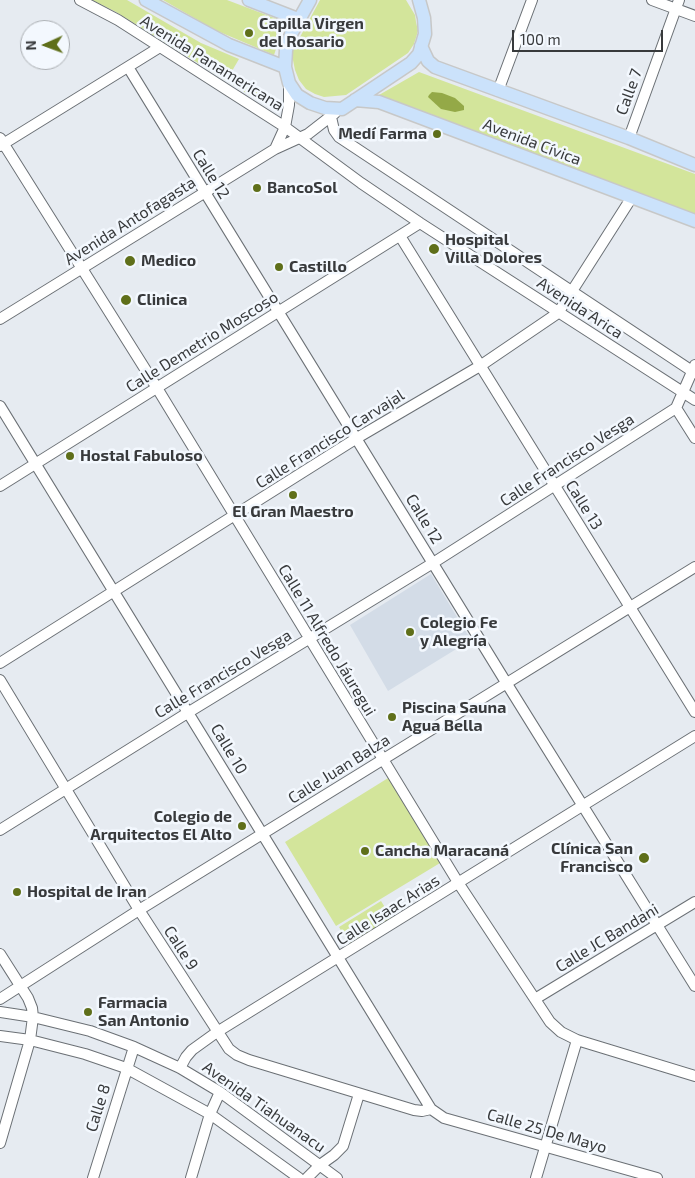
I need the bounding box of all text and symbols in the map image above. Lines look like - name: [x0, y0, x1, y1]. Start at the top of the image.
- street label: Avenida Panamericana: [137, 11, 287, 115]
- place label: Capilla Virgen del Rosario: [259, 14, 364, 52]
- north arrow: [20, 20, 70, 70]
- scale bar: [515, 20, 666, 52]
- marker: Capilla Virgen del Rosario: [243, 27, 255, 39]
- text: 100 m: [520, 30, 561, 48]
- text: N: [22, 40, 39, 51]
- street label: Calle 7: [612, 66, 646, 118]
- street label: Avenida Cívica: [480, 114, 584, 170]
- place label: Medí Farma: [338, 124, 427, 144]
- marker: Medí Farma: [431, 128, 443, 140]
- street label: Calle 12: [188, 146, 234, 202]
- street label: Avenida Antofagasta: [61, 173, 199, 269]
- place label: BancoSol: [267, 178, 337, 198]
- marker: BancoSol: [251, 182, 263, 194]
- place label: Hospital Villa Dolores: [445, 230, 542, 268]
- marker: Hospital Villa Dolores: [427, 242, 441, 256]
- place label: Medico: [141, 251, 196, 271]
- marker: Medico: [123, 254, 137, 268]
- place label: Castillo: [289, 257, 347, 277]
- marker: Castillo: [273, 261, 285, 273]
- street label: Avenida Arica: [534, 273, 626, 343]
- street label: Calle Demetrio Moscoso: [122, 287, 282, 397]
- place label: Clinica: [137, 290, 187, 310]
- marker: Clinica: [119, 293, 133, 307]
- street label: Calle Francisco Carvajal: [252, 385, 408, 493]
- street label: Calle Francisco Vesga: [496, 409, 638, 511]
- place label: Hostal Fabuloso: [80, 446, 203, 466]
- marker: Hostal Fabuloso: [64, 450, 76, 462]
- street label: Calle 13: [561, 477, 607, 533]
- marker: El Gran Maestro: [287, 489, 299, 501]
- street label: Calle 12: [402, 491, 446, 547]
- place label: El Gran Maestro: [232, 502, 354, 522]
- street label: Calle 11 Alfredo Jáuregui: [274, 561, 380, 719]
- place label: Colegio Fe y Alegría: [420, 613, 497, 651]
- street label: Calle Francisco Vesga: [151, 626, 295, 722]
- marker: Colegio Fe y Alegría: [404, 626, 416, 638]
- place label: Piscina Sauna Agua Bella: [402, 698, 506, 736]
- marker: Piscina Sauna Agua Bella: [386, 711, 398, 723]
- street label: Calle 10: [206, 720, 252, 778]
- street label: Calle Juan Balza: [285, 730, 393, 808]
- place label: Colegio de Arquitectos El Alto: [90, 807, 232, 845]
- marker: Colegio de Arquitectos El Alto: [236, 820, 248, 832]
- place label: Clínica San Francisco: [551, 839, 633, 877]
- place label: Cancha Maracaná: [375, 841, 509, 861]
- marker: Cancha Maracaná: [359, 845, 371, 857]
- marker: Clínica San Francisco: [637, 851, 651, 865]
- street label: Calle Isaac Arias: [333, 871, 443, 949]
- place label: Hospital de Iran: [27, 882, 147, 902]
- marker: Hospital de Iran: [11, 886, 23, 898]
- street label: Calle JC Bandani: [552, 900, 662, 976]
- street label: Calle 9: [160, 922, 202, 974]
- place label: Farmacia San Antonio: [98, 993, 189, 1031]
- marker: Farmacia San Antonio: [82, 1006, 94, 1018]
- street label: Avenida Tiahuanacu: [199, 1057, 329, 1157]
- street label: Calle 8: [82, 1082, 114, 1134]
- street label: Calle 25 De Mayo: [485, 1105, 609, 1157]

